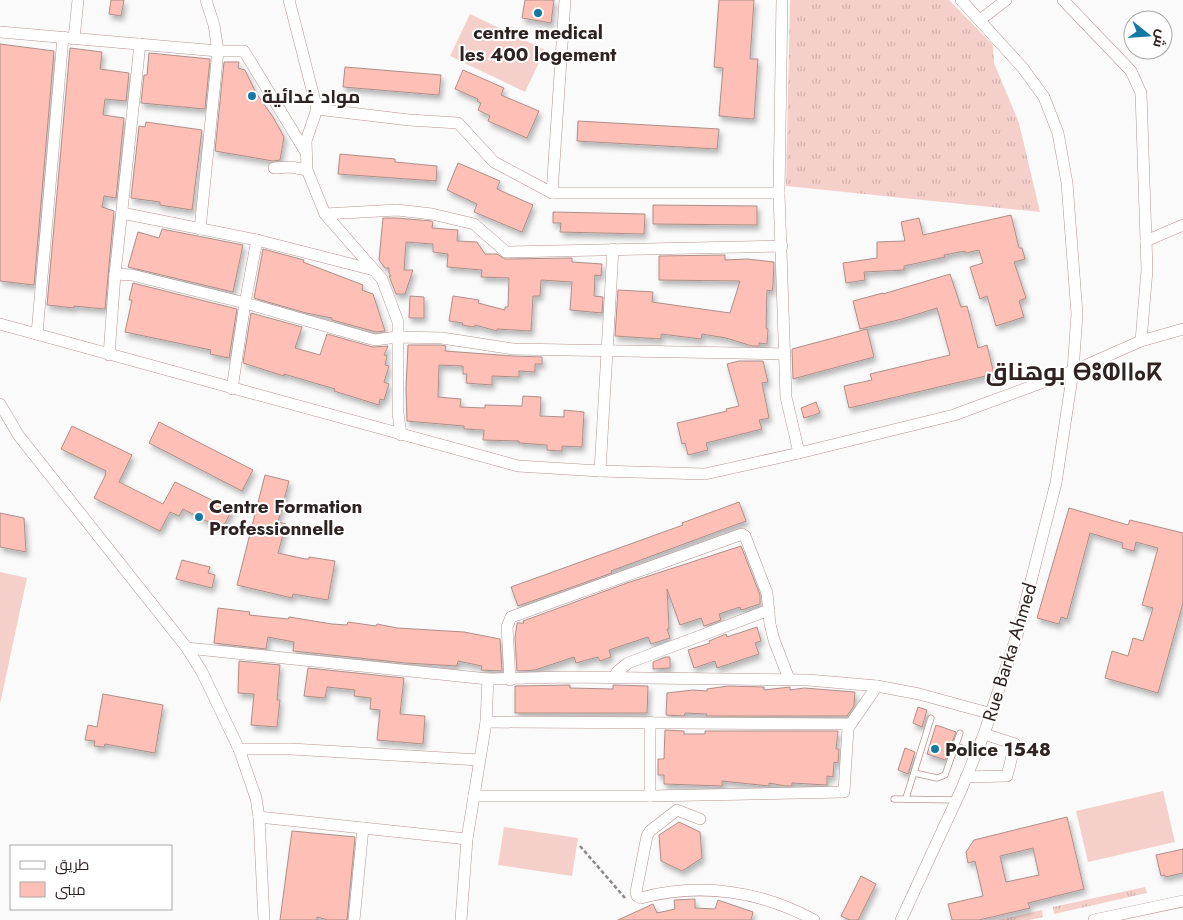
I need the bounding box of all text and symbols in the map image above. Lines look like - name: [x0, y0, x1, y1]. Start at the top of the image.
- marker: centre medical les 400 logement: [532, 7, 544, 19]
- north arrow: [1123, 10, 1173, 60]
- place label: centre medical les 400 logement: [460, 19, 616, 68]
- text: ش: [1148, 27, 1173, 50]
- place label: مواد غدائية: [262, 83, 360, 110]
- marker: مواد غدائية: [246, 90, 258, 102]
- district label: بوهناق ⴱⵓⵀⵏⵏⴰⴽ: [986, 354, 1163, 389]
- place label: Centre Formation Professionnelle: [209, 493, 362, 542]
- marker: Centre Formation Professionnelle: [193, 511, 205, 523]
- street label: Rue Barka Ahmed: [976, 580, 1043, 725]
- place label: Police 1548: [945, 736, 1051, 763]
- marker: Police 1548: [929, 743, 941, 755]
- legend: [10, 845, 172, 910]
- text: طريق: [55, 854, 89, 876]
- text: مبنى: [55, 879, 86, 901]

